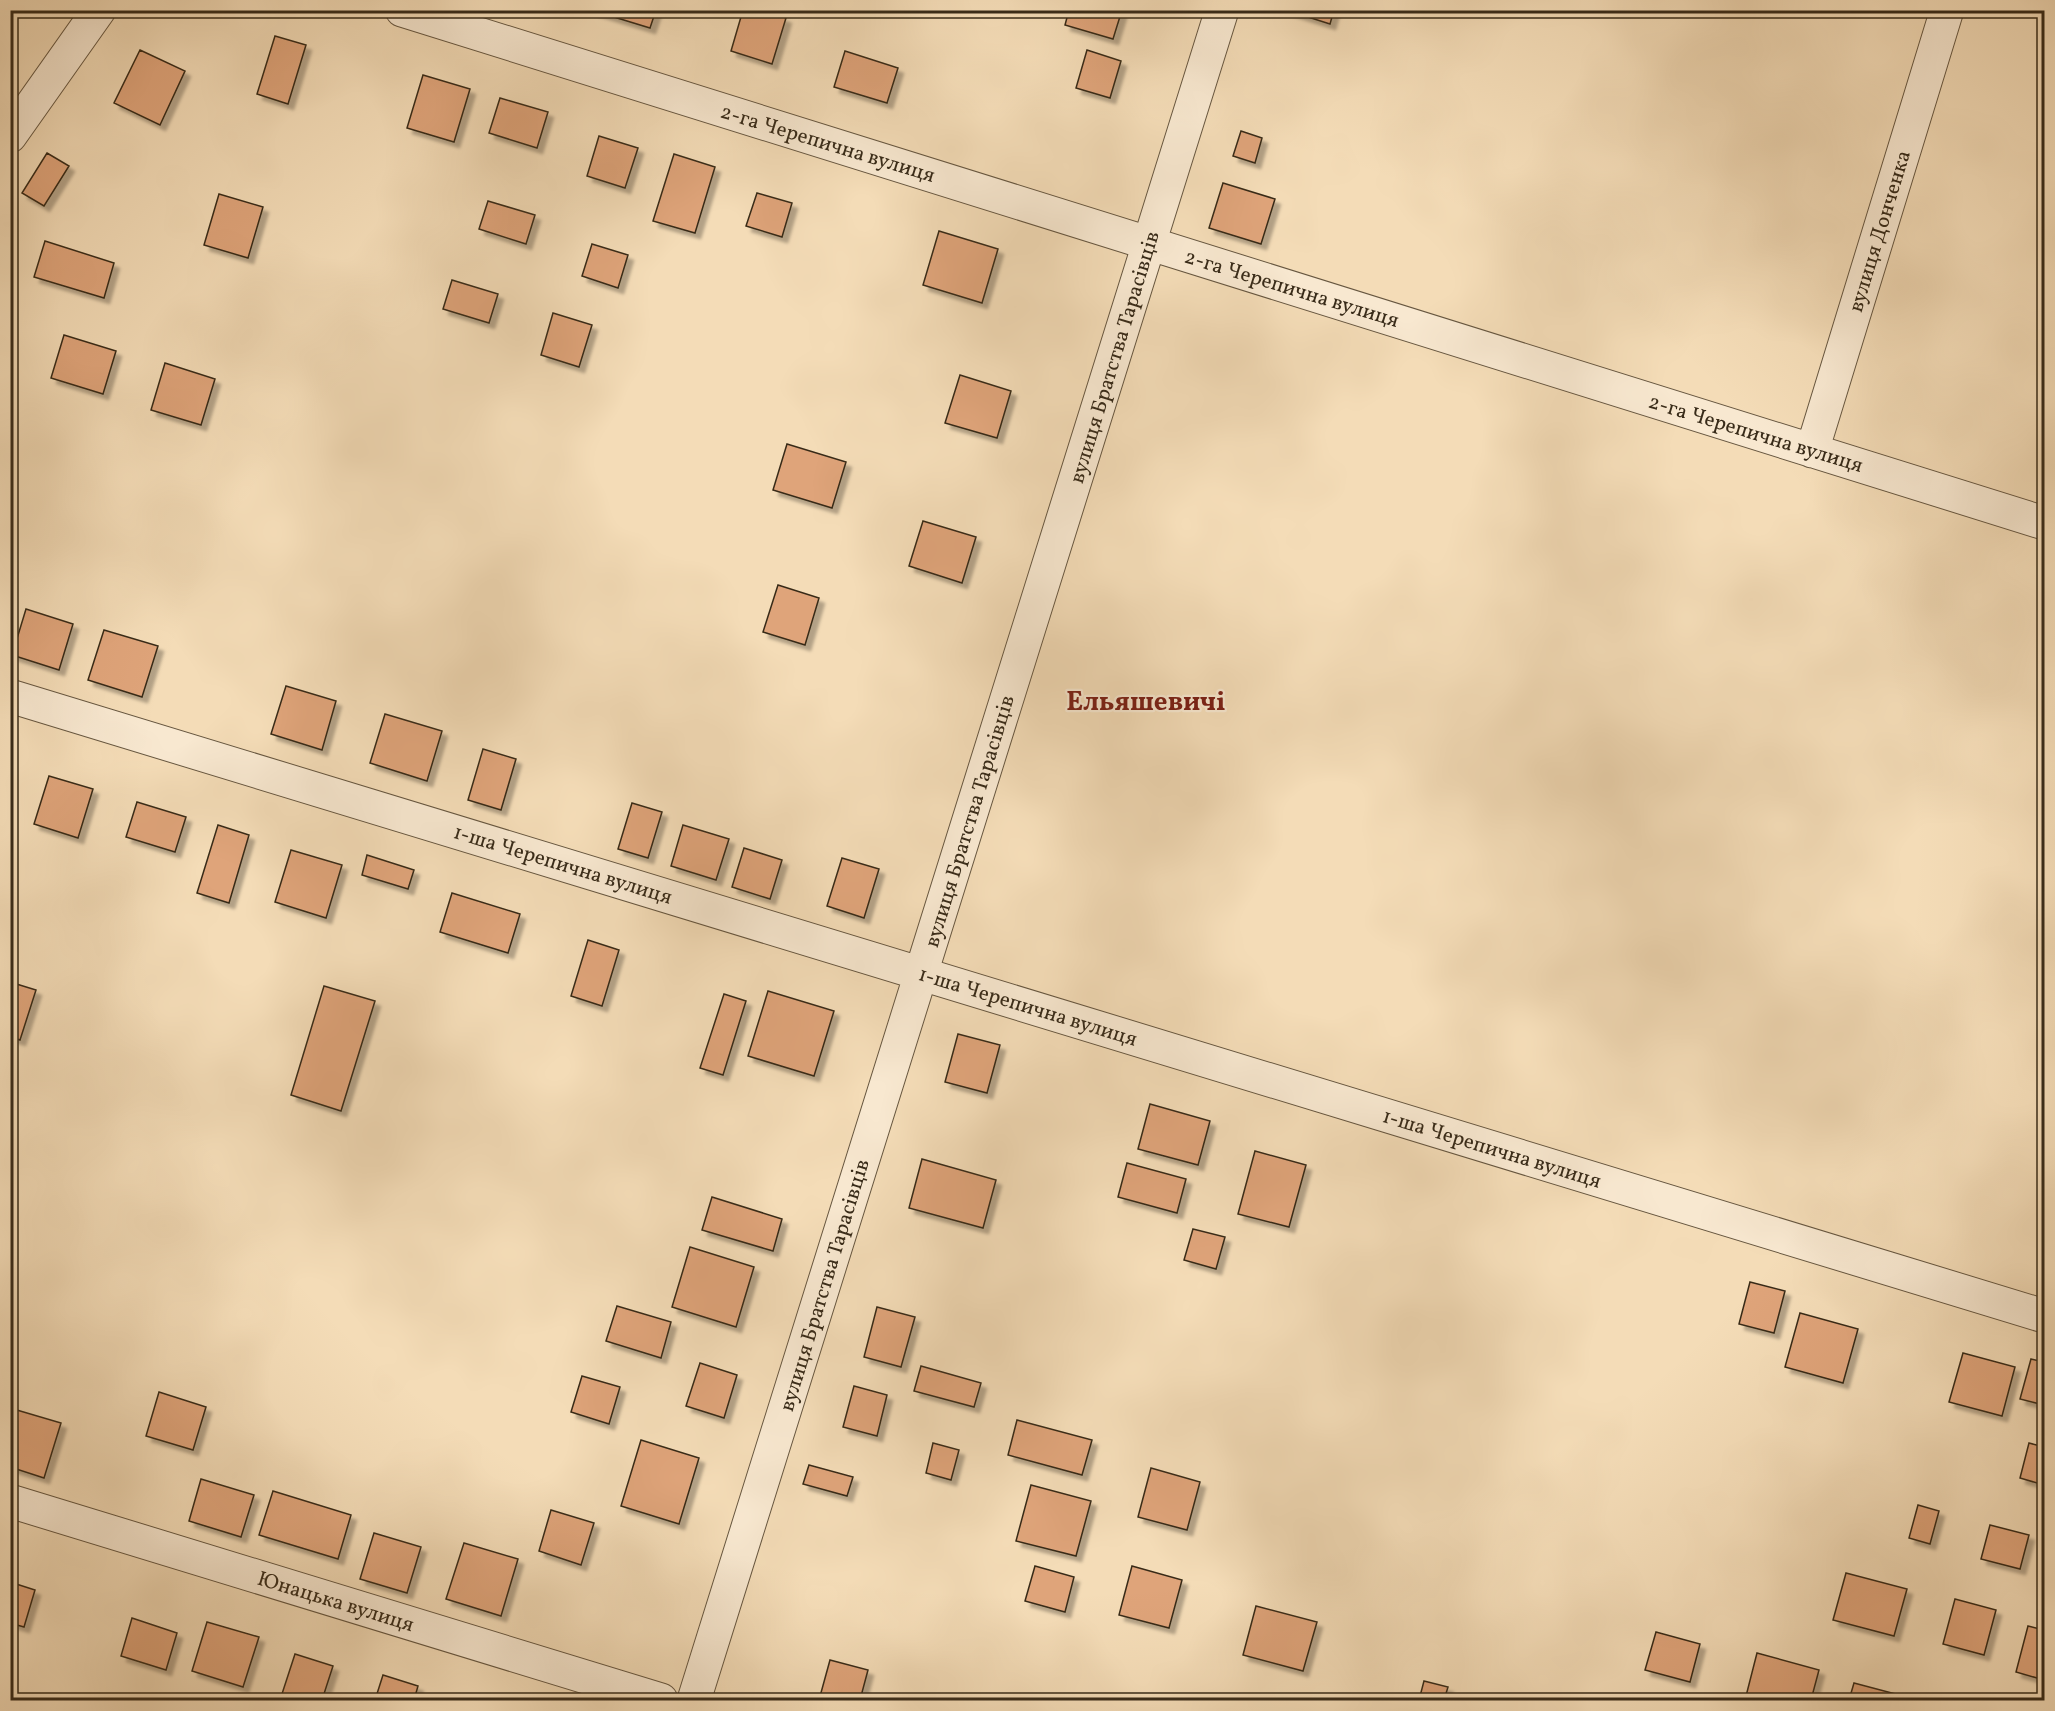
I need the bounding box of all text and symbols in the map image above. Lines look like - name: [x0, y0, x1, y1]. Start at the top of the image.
- street label: 2-га Черепична вулиця: [717, 98, 938, 191]
- street label: вулиця Донченка: [1842, 147, 1919, 316]
- street label: вулиця Братства Тарасівців: [1063, 228, 1168, 487]
- street label: 2-га Черепична вулиця: [1181, 243, 1402, 336]
- street label: 2-га Черепична вулиця: [1645, 388, 1866, 481]
- district label: Ельяшевичі: [1066, 684, 1226, 722]
- street label: вулиця Братства Тарасівців: [918, 692, 1023, 951]
- street label: 1-ша Черепична вулиця: [450, 818, 676, 913]
- street label: 1-ша Черепична вулиця: [915, 960, 1141, 1055]
- street label: 1-ша Черепична вулиця: [1379, 1102, 1605, 1197]
- street label: вулиця Братства Тарасівців: [773, 1156, 878, 1415]
- street label: Юнацька вулиця: [254, 1565, 417, 1640]

